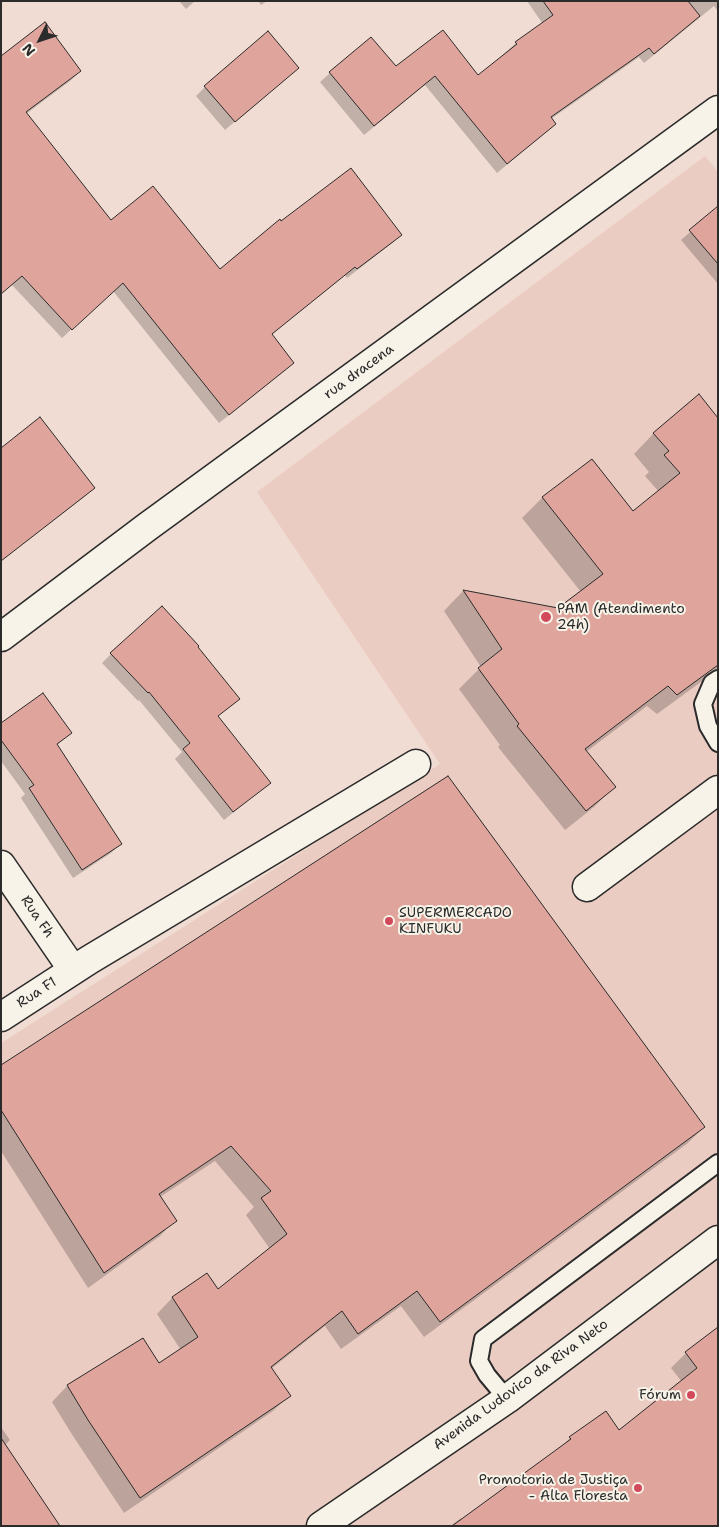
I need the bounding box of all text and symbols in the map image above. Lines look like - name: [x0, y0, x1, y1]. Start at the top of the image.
- north arrow: [15, 15, 65, 65]
- text: N: [18, 40, 39, 60]
- street label: rua dracena: [321, 341, 397, 403]
- place label: PAM (Atendimento 24h): [557, 601, 685, 634]
- marker: PAM (Atendimento 24h): [539, 610, 553, 624]
- street label: Rua Fh: [17, 893, 57, 941]
- place label: SUPERMERCADO KINFUKU: [399, 905, 512, 938]
- marker: SUPERMERCADO KINFUKU: [383, 915, 395, 927]
- street label: Rua F1: [14, 974, 60, 1012]
- street label: Avenida Ludovico da Riva Neto: [430, 1316, 612, 1454]
- place label: Fórum: [639, 1387, 681, 1403]
- marker: Fórum: [685, 1389, 697, 1401]
- place label: Promotoria de Justiça - Alta Floresta: [479, 1472, 628, 1504]
- marker: Promotoria de Justiça - Alta Floresta: [632, 1482, 644, 1494]

